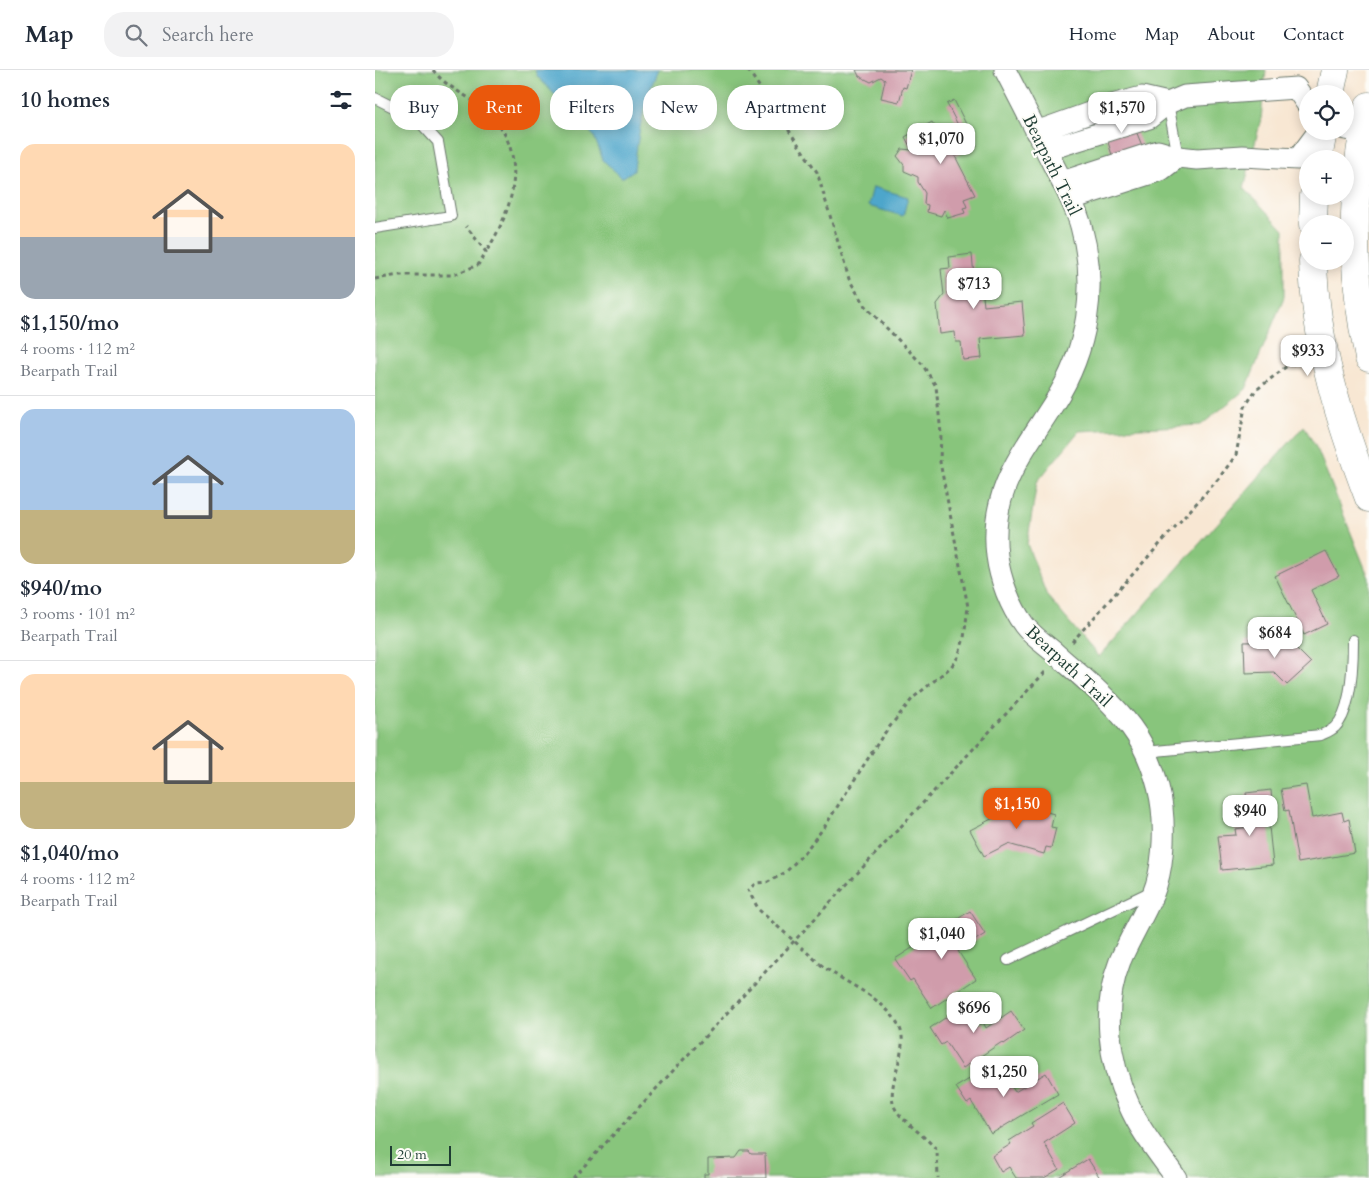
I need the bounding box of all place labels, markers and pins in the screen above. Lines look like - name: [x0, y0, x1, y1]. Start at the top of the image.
- pin: $1,570: [1081, 92, 1163, 134]
- pin: $1,070: [900, 122, 982, 165]
- pin: $713: [944, 268, 1004, 310]
- pin: $933: [1278, 334, 1338, 377]
- pin: $684: [1245, 616, 1305, 659]
- pin: $1,150: [976, 788, 1058, 830]
- pin: $940: [1220, 794, 1280, 837]
- pin: $1,040: [901, 918, 983, 960]
- pin: $696: [944, 992, 1004, 1034]
- pin: $1,250: [963, 1056, 1045, 1098]

